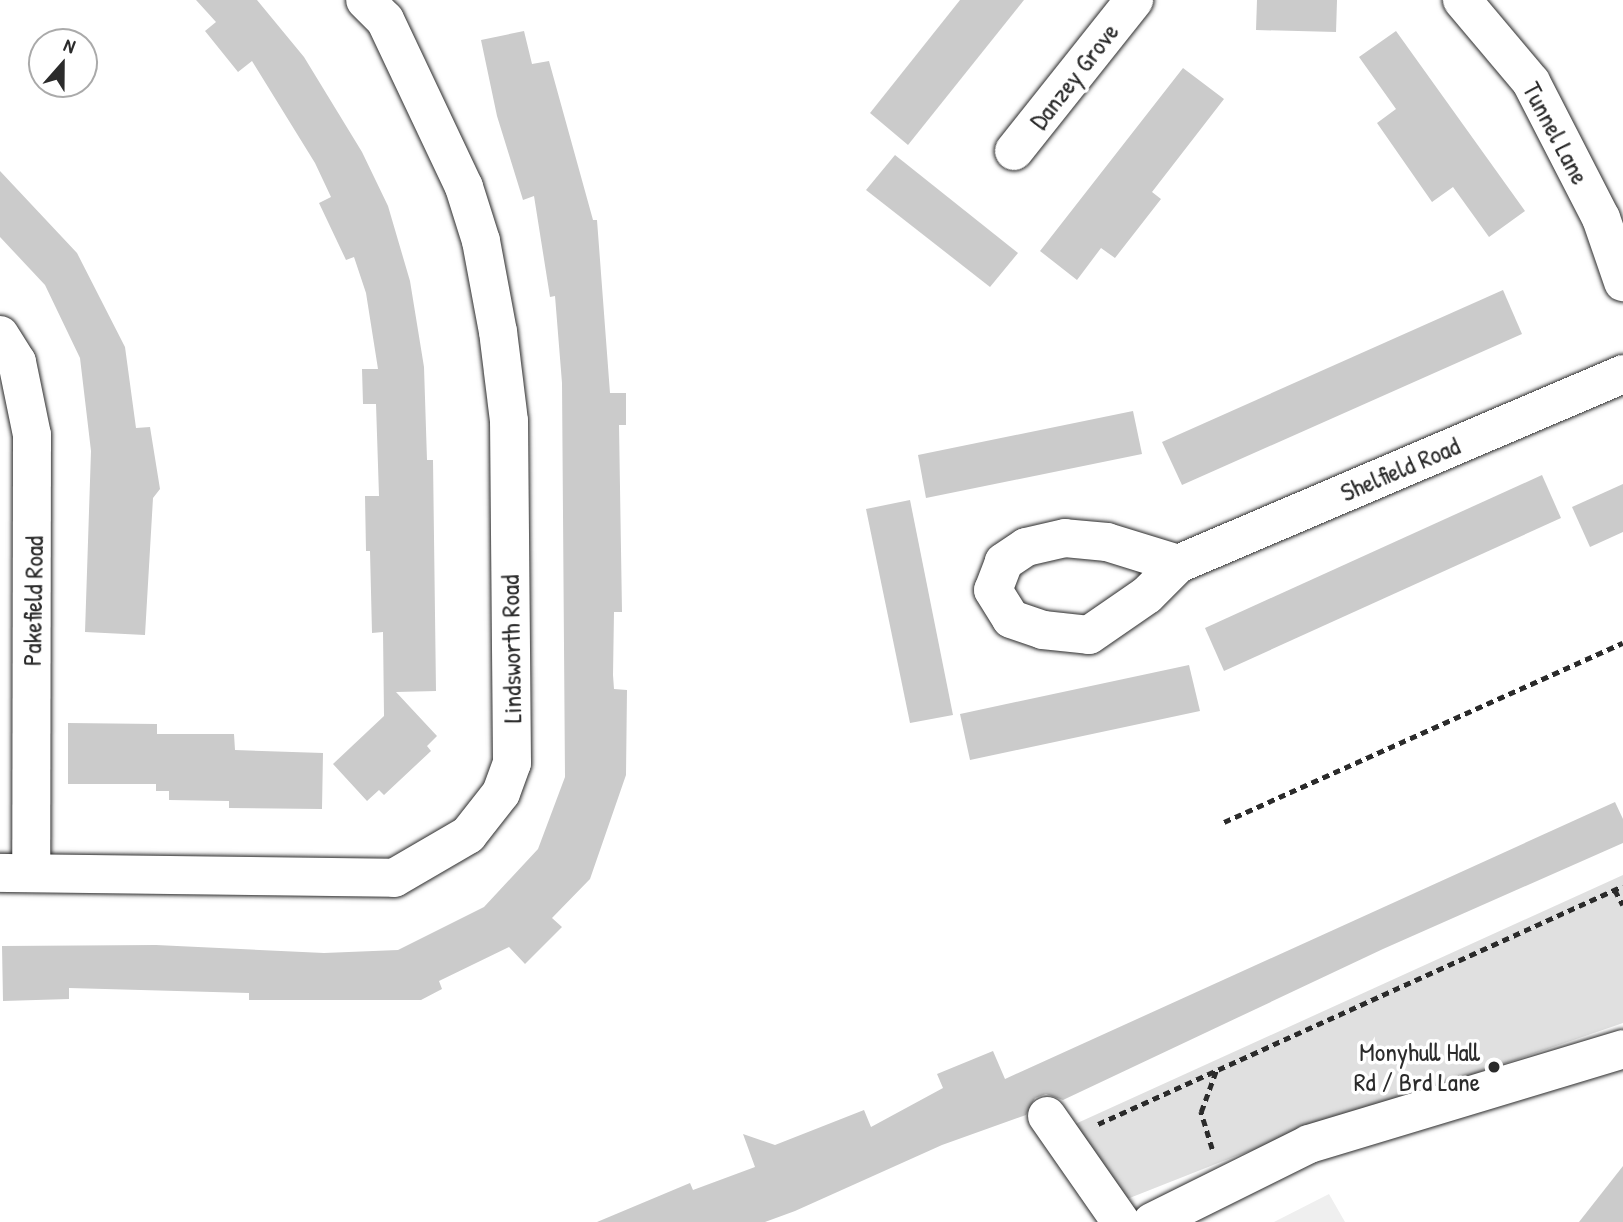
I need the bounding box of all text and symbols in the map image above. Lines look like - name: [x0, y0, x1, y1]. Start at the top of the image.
- street label: Danzey Grove: [1023, 17, 1125, 135]
- north arrow: [28, 28, 98, 98]
- text: N: [60, 31, 79, 59]
- street label: Tunnel Lane: [1516, 77, 1596, 189]
- street label: Shelfield Road: [1336, 430, 1464, 508]
- street label: Pakefield Road: [16, 536, 50, 666]
- street label: Lindsworth Road: [494, 575, 528, 723]
- place label: Monyhull Hall Rd / Brd Lane: [1354, 1036, 1480, 1098]
- marker: Monyhull Hall Rd / Brd Lane: [1486, 1059, 1502, 1075]

